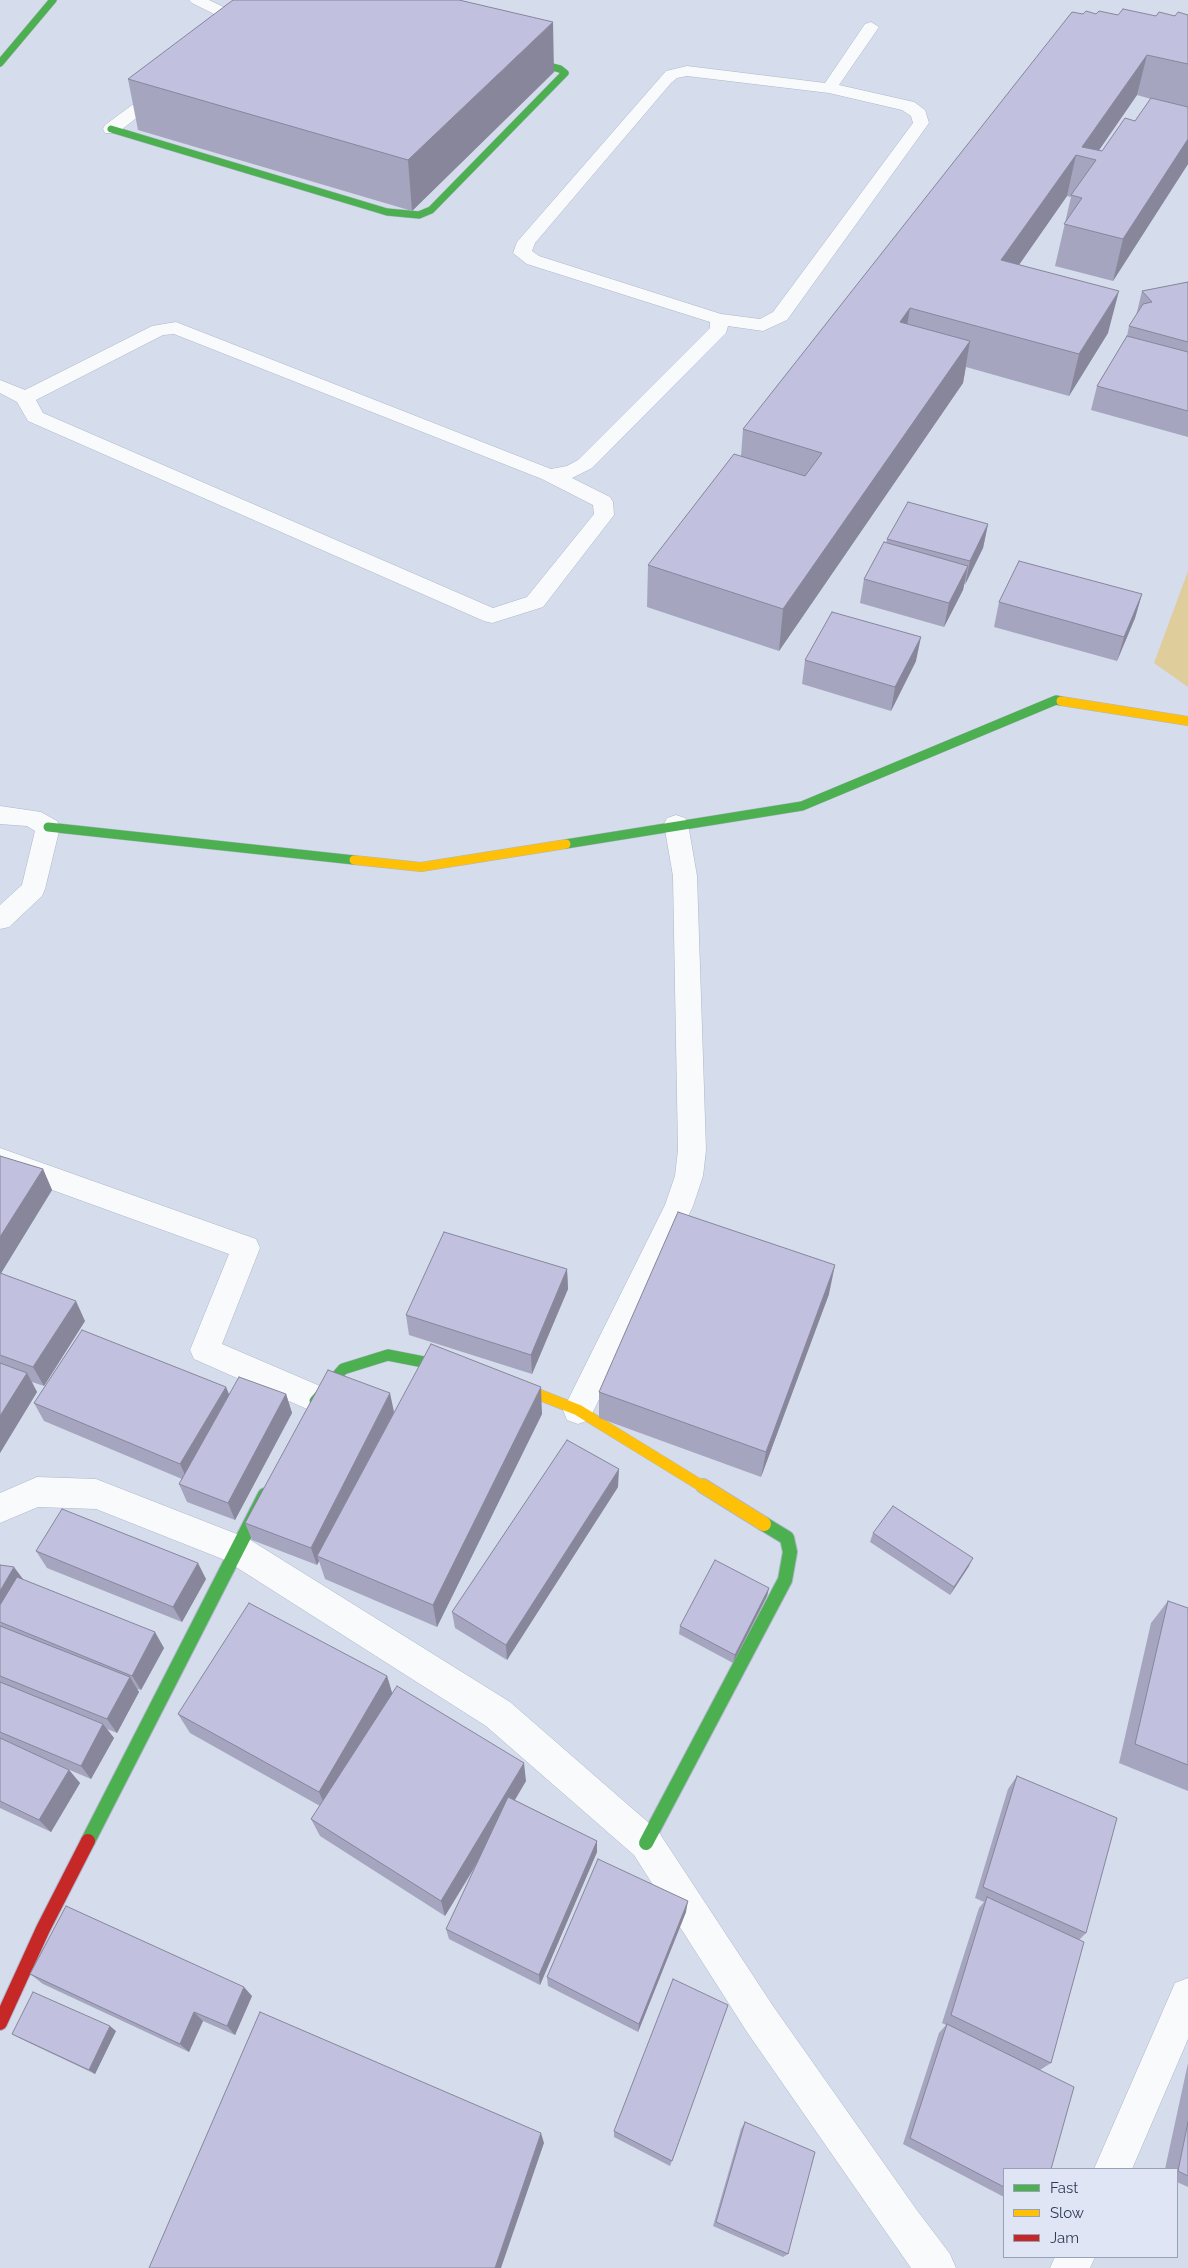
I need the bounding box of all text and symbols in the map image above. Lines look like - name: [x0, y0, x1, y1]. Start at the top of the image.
- legend: [1003, 2168, 1178, 2258]
- text: Fast: [1050, 2179, 1078, 2197]
- text: Slow: [1050, 2204, 1084, 2222]
- text: Jam: [1050, 2229, 1079, 2247]

